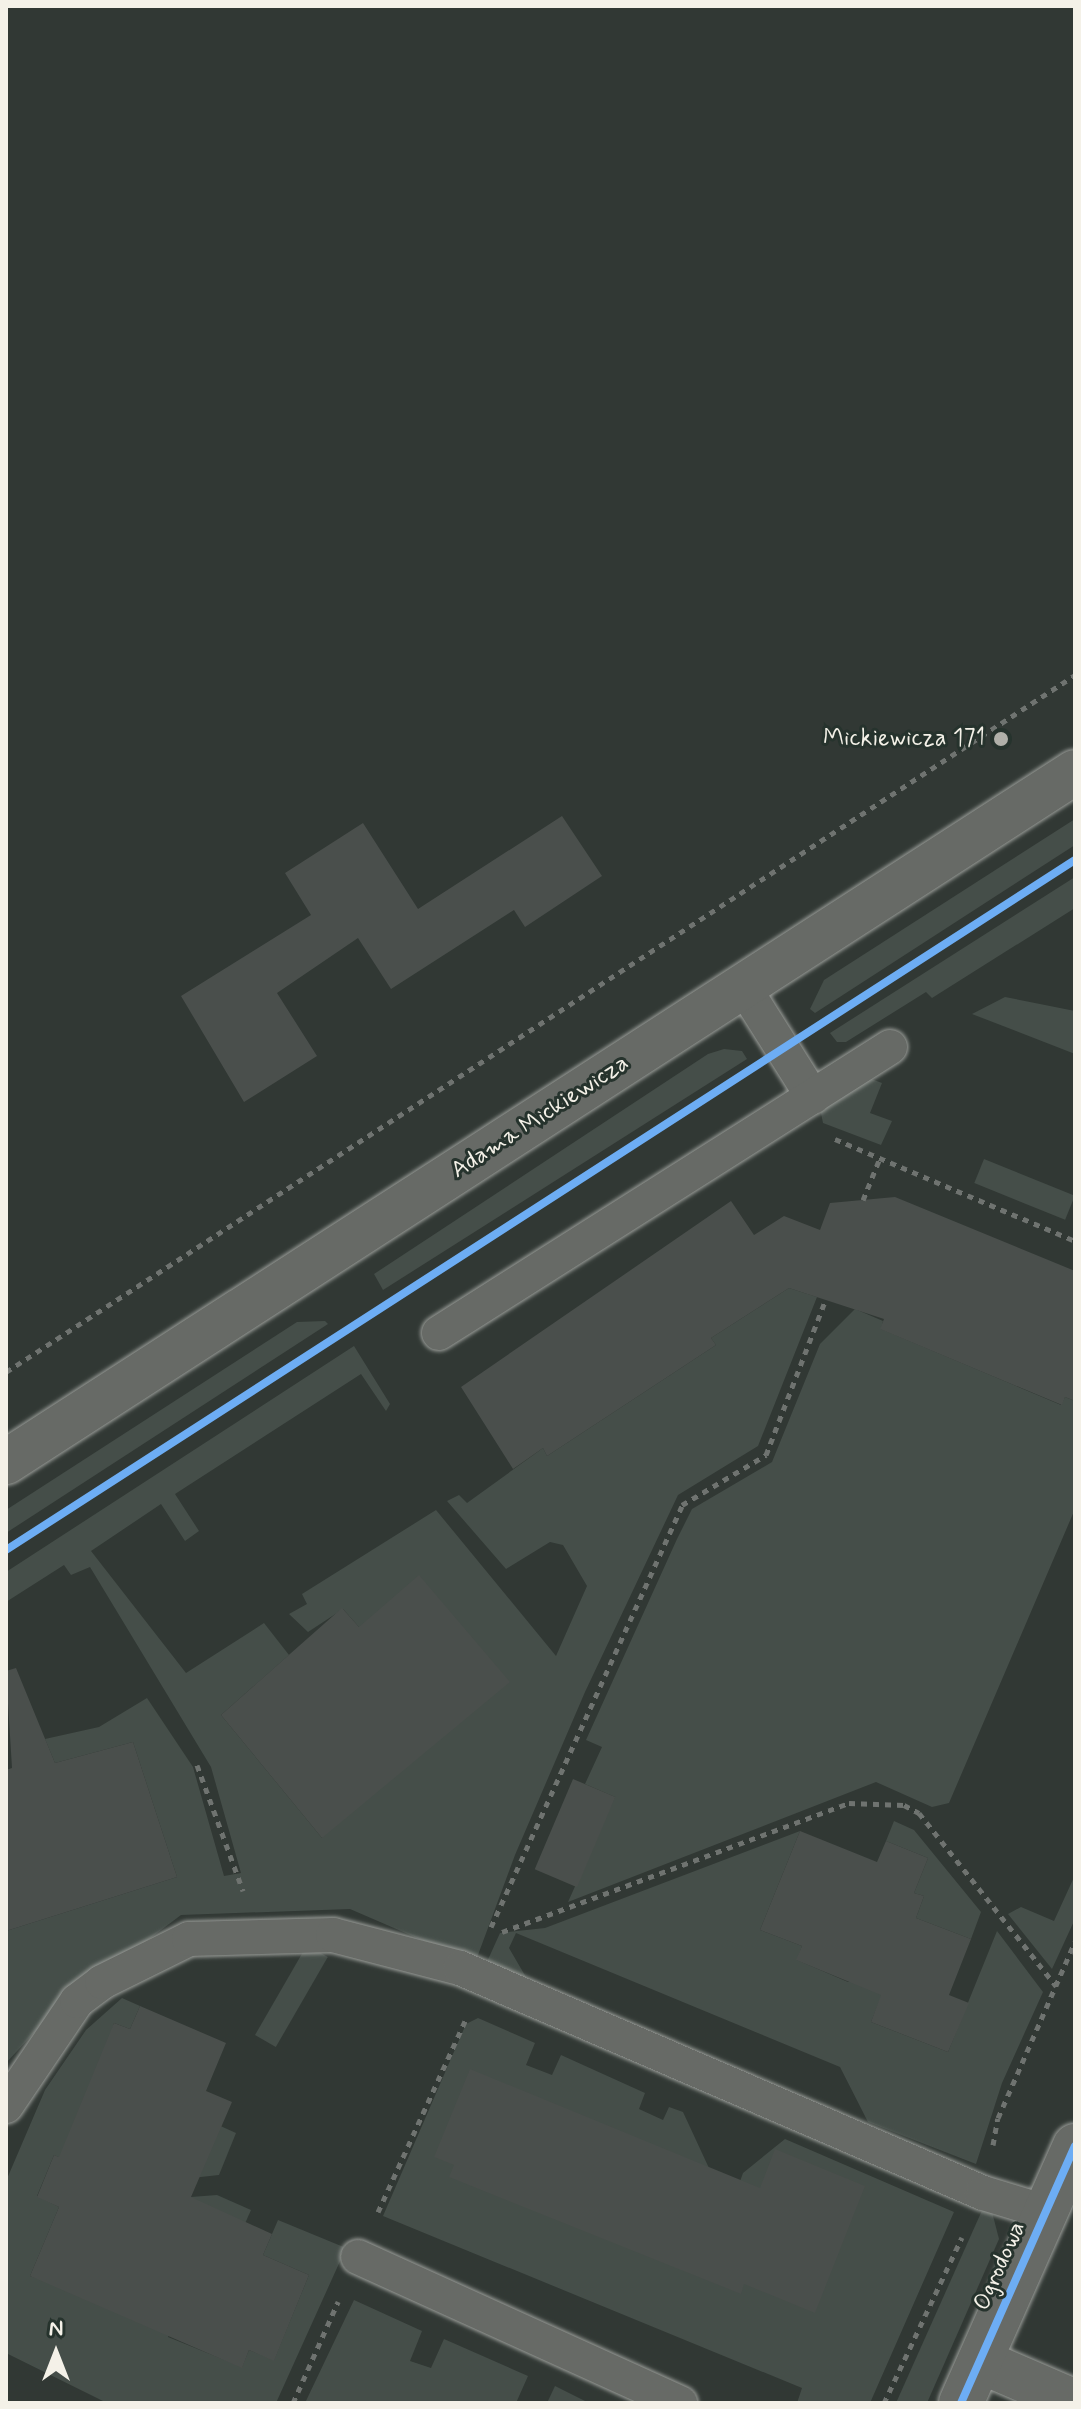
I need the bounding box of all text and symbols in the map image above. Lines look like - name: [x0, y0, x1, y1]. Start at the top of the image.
- place label: Mickiewicza 171: [823, 725, 985, 753]
- marker: Mickiewicza 171: [992, 730, 1010, 748]
- street label: Adama Mickiewicza: [446, 1049, 634, 1185]
- street label: Ogrodowa: [968, 2217, 1032, 2315]
- north arrow: [16, 2313, 96, 2393]
- text: N: [49, 2315, 63, 2343]

